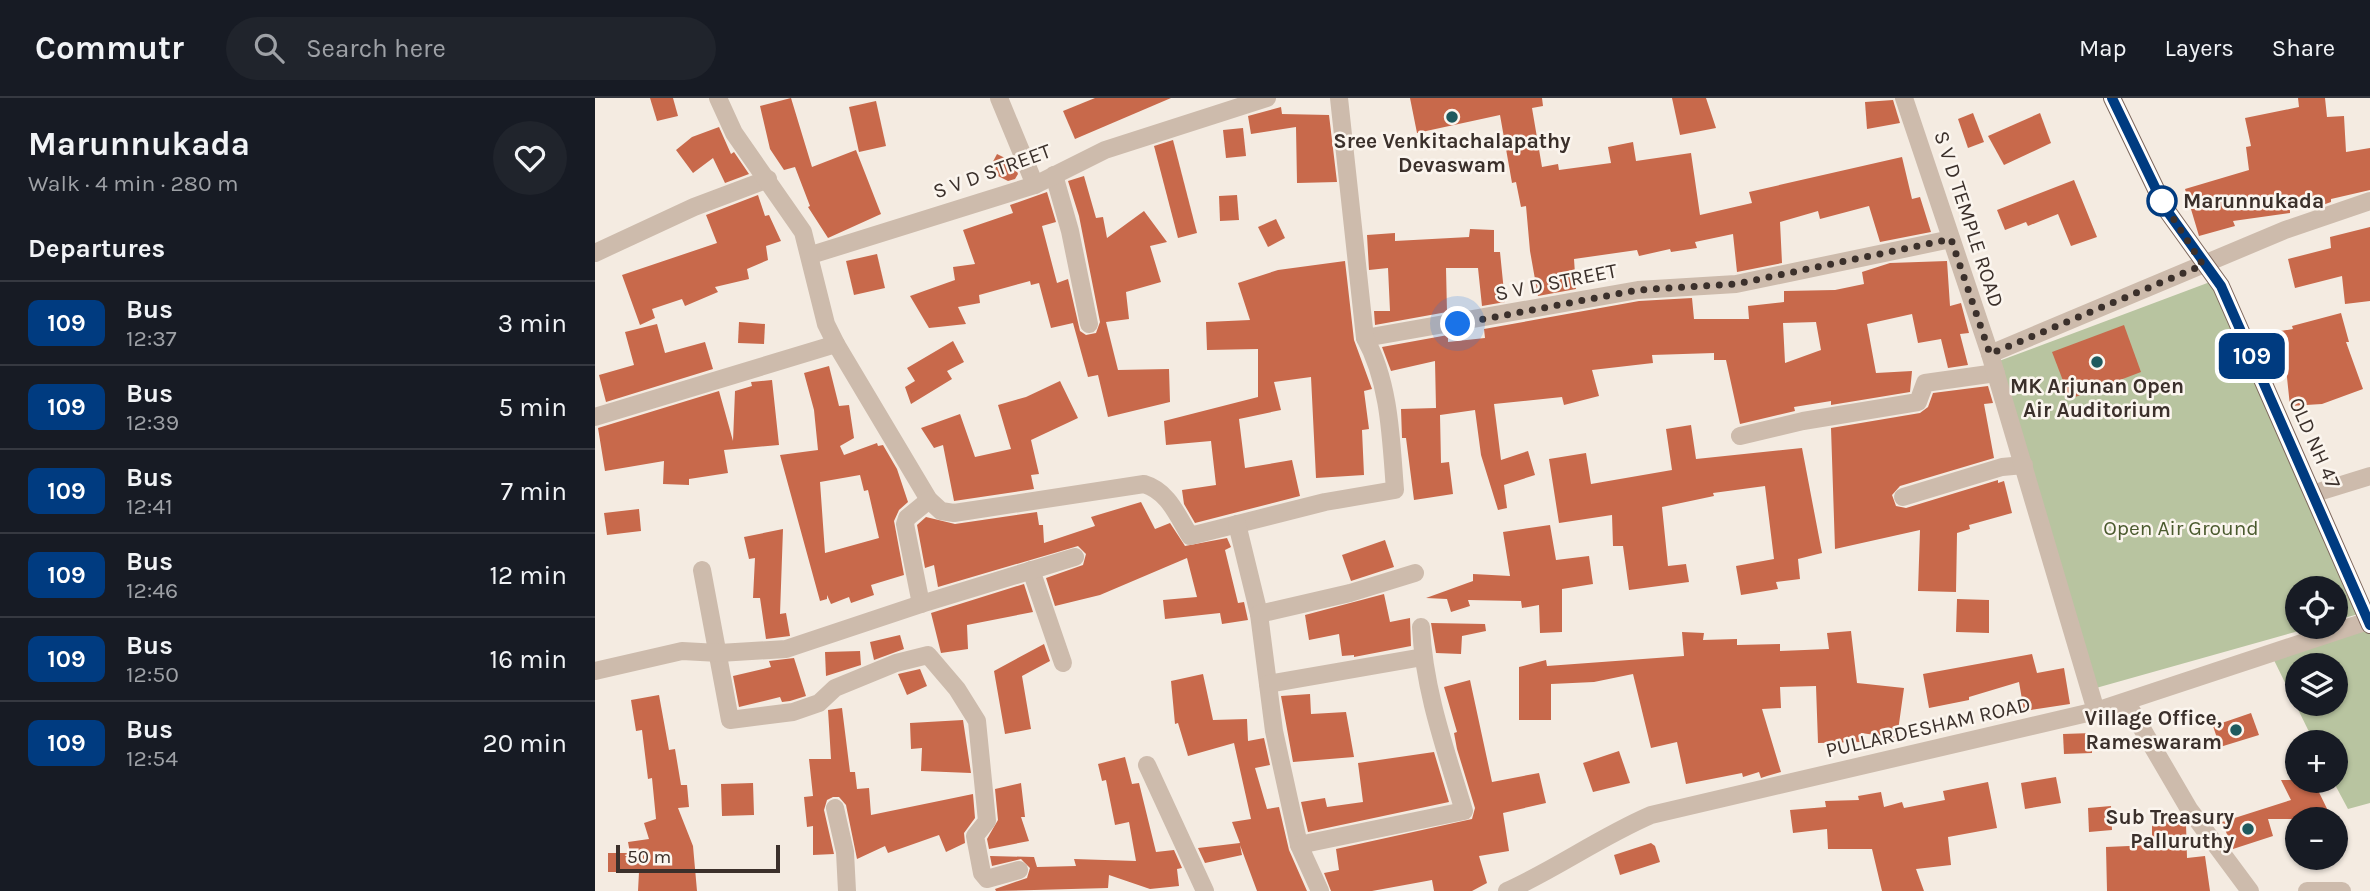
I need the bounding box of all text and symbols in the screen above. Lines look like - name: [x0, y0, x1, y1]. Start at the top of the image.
- search box: [226, 17, 716, 80]
- text: Commutr: [35, 29, 184, 67]
- icon: search: [250, 29, 288, 67]
- text: Search here: [306, 33, 446, 64]
- text: Map: [2079, 34, 2127, 62]
- text: Layers: [2165, 34, 2234, 62]
- text: Share: [2272, 34, 2335, 62]
- marker: Sree Venkitachalapathy Devaswam: [1444, 109, 1460, 125]
- button: heart: [493, 121, 567, 195]
- text: Marunnukada: [28, 125, 250, 163]
- street label: S V D TEMPLE ROAD: [1929, 128, 2009, 310]
- place label: Sree Venkitachalapathy Devaswam: [1333, 129, 1571, 177]
- street label: S V D STREET: [930, 138, 1055, 203]
- text: Walk · 4 min · 280 m: [28, 170, 239, 197]
- marker: Marunnukada: [2147, 186, 2177, 216]
- place label: Marunnukada: [2183, 189, 2324, 213]
- text: Departures: [28, 233, 165, 264]
- street label: S V D STREET: [1493, 258, 1619, 306]
- text: Bus: [126, 294, 173, 325]
- your location: [1440, 306, 1475, 341]
- text: 3 min: [498, 308, 567, 339]
- text: 109: [47, 309, 86, 337]
- text: 12:37: [126, 325, 177, 352]
- line badge: 109: [2212, 333, 2292, 379]
- text: 109: [2233, 342, 2271, 370]
- marker: MK Arjunan Open Air Auditorium: [2089, 354, 2105, 370]
- place label: MK Arjunan Open Air Auditorium: [2010, 374, 2184, 422]
- text: Bus: [126, 378, 173, 409]
- text: 5 min: [498, 392, 567, 423]
- text: 109: [47, 393, 86, 421]
- street label: OLD NH 47: [2284, 394, 2346, 492]
- text: 12:39: [126, 409, 179, 436]
- text: Bus: [126, 462, 173, 493]
- text: 7 min: [501, 476, 567, 507]
- text: 109: [47, 477, 86, 505]
- text: 12:41: [126, 493, 173, 520]
- park label: Open Air Ground: [2103, 516, 2259, 540]
- text: Bus: [126, 546, 173, 577]
- text: 12 min: [489, 560, 567, 591]
- text: 109: [47, 561, 86, 589]
- map controls: [2285, 576, 2348, 870]
- button: locate: [2285, 576, 2348, 639]
- text: 12:46: [126, 577, 178, 604]
- text: Bus: [126, 630, 173, 661]
- text: 16 min: [490, 644, 567, 675]
- text: 109: [47, 645, 86, 673]
- button: layers: [2285, 653, 2348, 716]
- text: 12:50: [126, 661, 179, 688]
- street label: PULLARDESHAM ROAD: [1823, 692, 2033, 762]
- place label: Village Office, Rameswaram: [2084, 706, 2222, 754]
- text: Bus: [126, 714, 173, 745]
- marker: Village Office, Rameswaram: [2228, 722, 2244, 738]
- text: 20 min: [483, 728, 567, 759]
- text: 109: [47, 729, 86, 757]
- button: +: [2285, 730, 2348, 793]
- text: 12:54: [126, 745, 178, 772]
- place label: Sub Treasury Palluruthy: [2105, 805, 2234, 853]
- button: −: [2285, 807, 2348, 870]
- marker: Sub Treasury Palluruthy: [2240, 821, 2256, 837]
- scale bar: [616, 842, 781, 874]
- text: 50 m: [627, 846, 671, 868]

